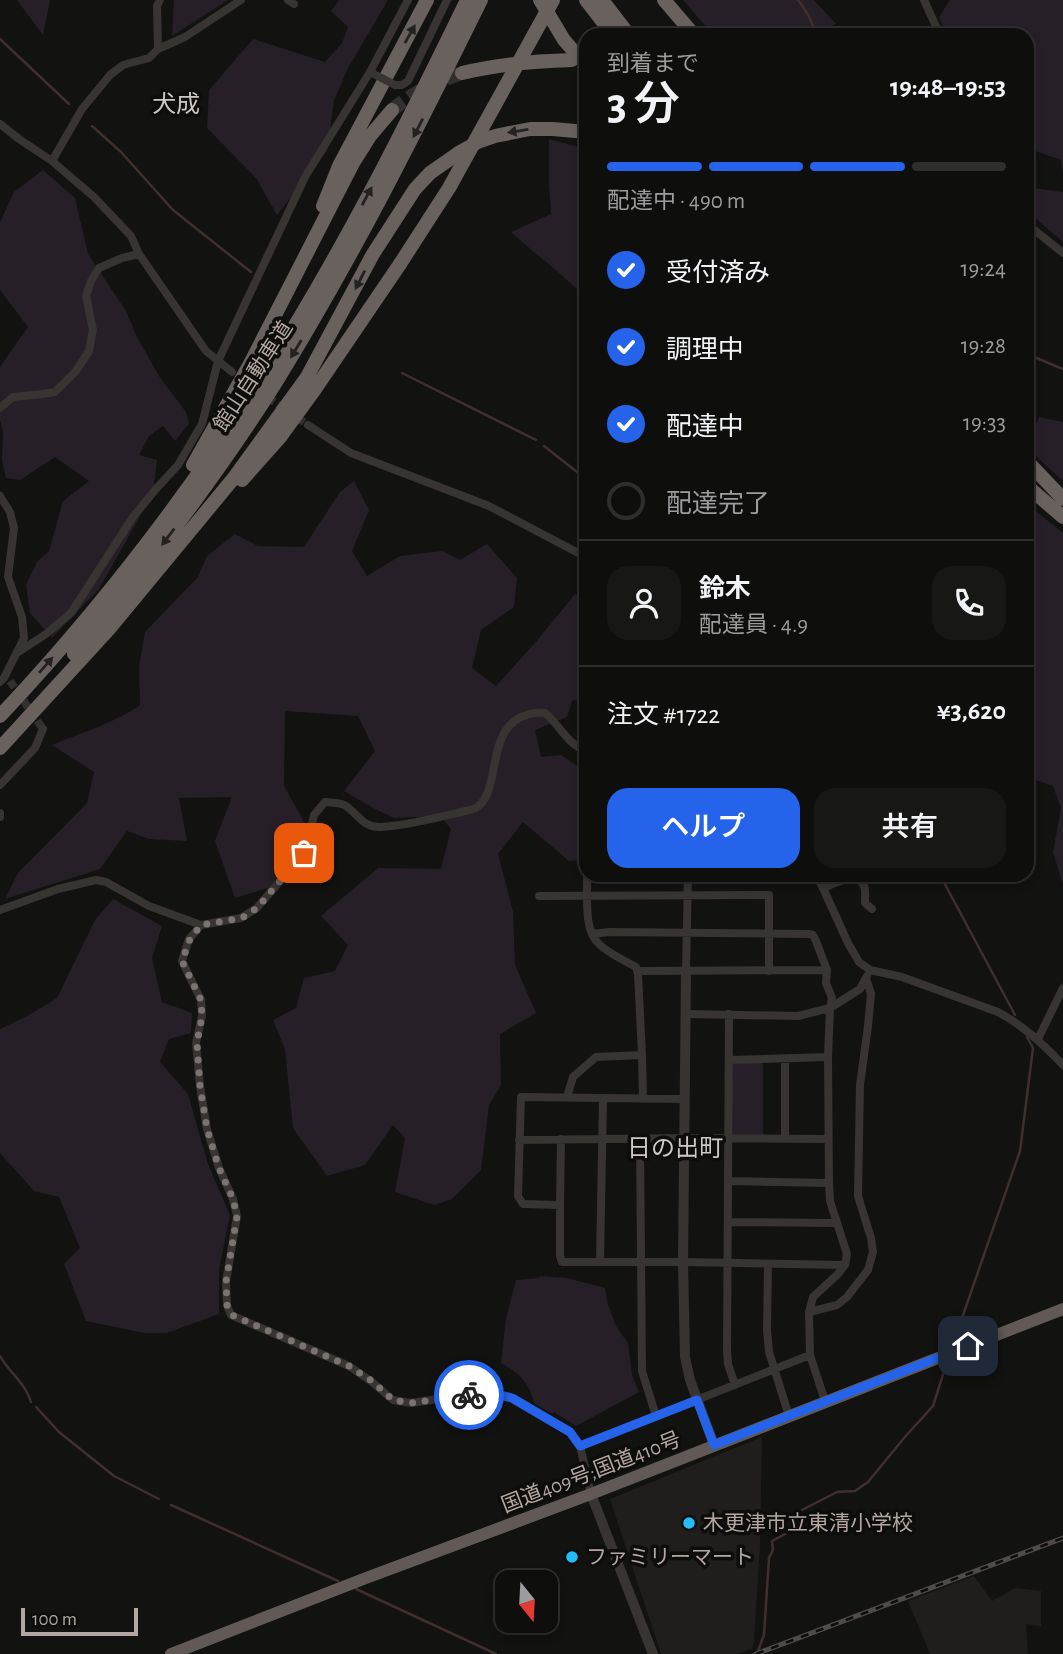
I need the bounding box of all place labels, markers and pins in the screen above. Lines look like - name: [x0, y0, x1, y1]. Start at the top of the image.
- pin: [274, 823, 334, 883]
- pin: [938, 1316, 998, 1376]
- place label: 木更津市立東清小学校: [703, 1512, 913, 1534]
- marker: 木更津市立東清小学校: [681, 1515, 697, 1531]
- place label: ファミリーマート: [586, 1547, 754, 1568]
- marker: ファミリーマート: [564, 1549, 580, 1565]

